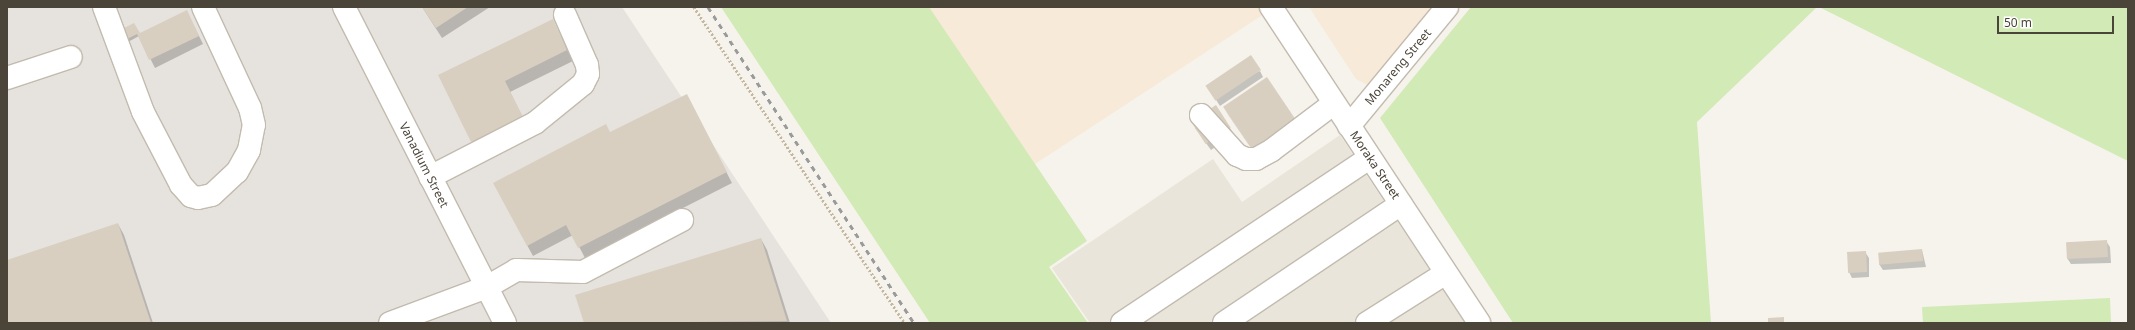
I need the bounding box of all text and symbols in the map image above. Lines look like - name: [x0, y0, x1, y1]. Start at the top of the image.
- scale bar: [1999, 8, 2116, 34]
- text: 50 m: [2004, 14, 2032, 31]
- street label: Monareng Street: [1362, 26, 1434, 108]
- street label: Vanadium Street: [396, 120, 452, 210]
- street label: Moraka Street: [1347, 128, 1403, 202]

